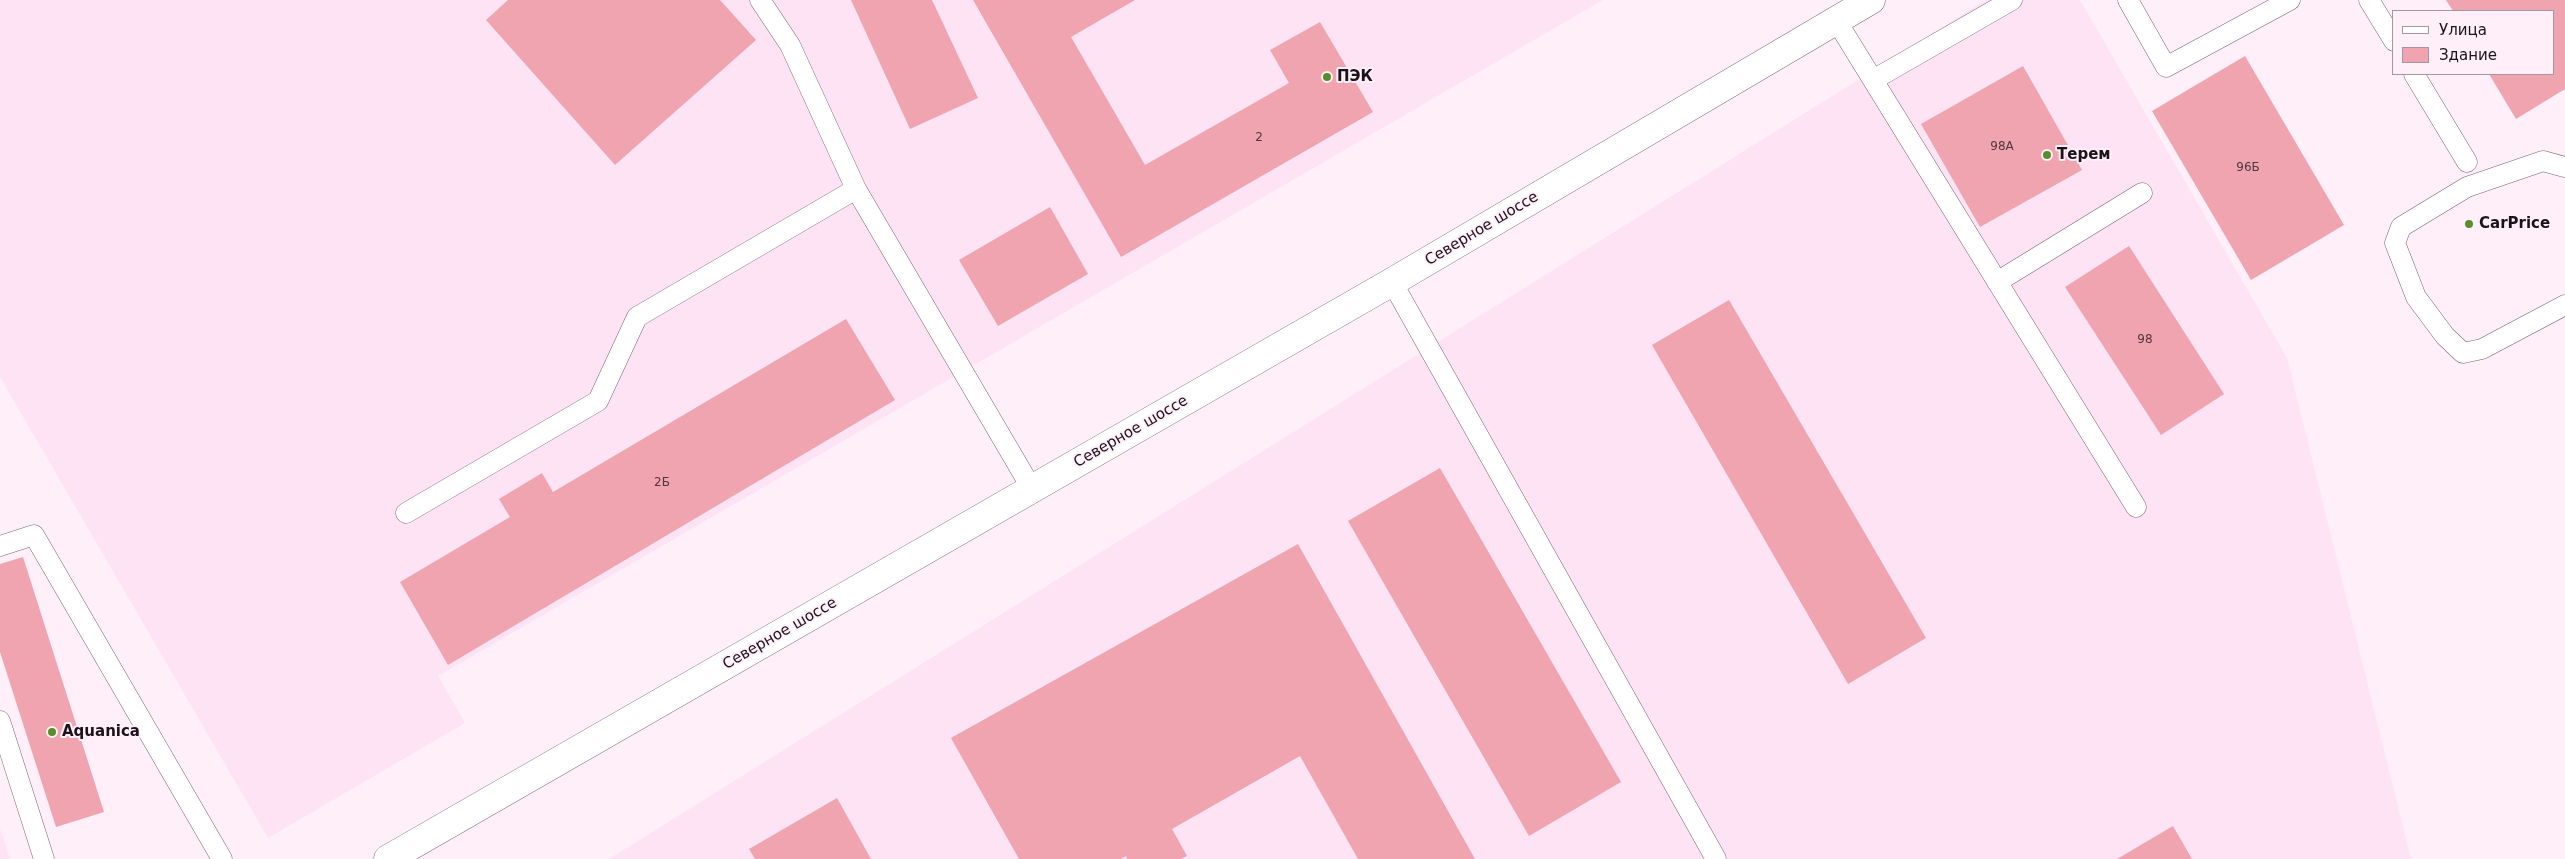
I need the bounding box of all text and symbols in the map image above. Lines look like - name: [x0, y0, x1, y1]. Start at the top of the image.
- legend: [2392, 10, 2555, 75]
- text: Улица: [2439, 21, 2487, 39]
- text: Здание: [2439, 46, 2497, 64]
- place label: ПЭК: [1337, 68, 1373, 86]
- marker: ПЭК: [1321, 71, 1333, 83]
- house number: 2: [1255, 131, 1263, 145]
- house number: 98А: [1990, 140, 2014, 154]
- place label: Терем: [2057, 146, 2111, 164]
- marker: Терем: [2041, 149, 2053, 161]
- house number: 96Б: [2236, 161, 2260, 175]
- street label: Северное шоссе: [1422, 188, 1542, 270]
- place label: CarPrice: [2479, 215, 2550, 233]
- marker: CarPrice: [2463, 218, 2475, 230]
- house number: 98: [2137, 333, 2153, 347]
- street label: Северное шоссе: [1071, 392, 1191, 472]
- house number: 2Б: [654, 476, 670, 490]
- street label: Северное шоссе: [720, 594, 840, 674]
- place label: Aquanica: [62, 723, 140, 741]
- marker: Aquanica: [46, 726, 58, 738]

